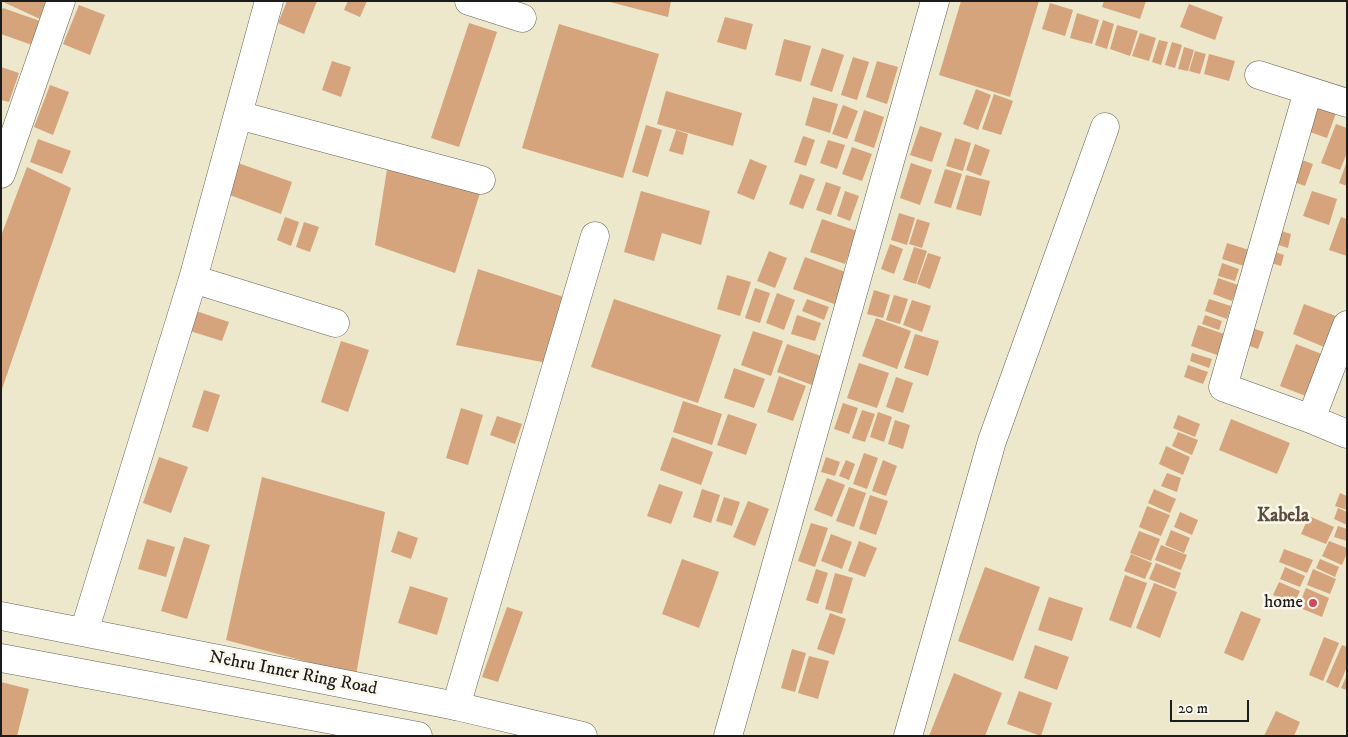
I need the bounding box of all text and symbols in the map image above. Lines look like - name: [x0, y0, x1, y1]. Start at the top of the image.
- district label: Kabela: [1257, 506, 1309, 528]
- place label: home: [1264, 592, 1303, 614]
- marker: home: [1307, 597, 1319, 609]
- street label: Nehru Inner Ring Road: [207, 647, 379, 701]
- scale bar: [1173, 690, 1252, 722]
- text: 20 m: [1178, 699, 1208, 718]

